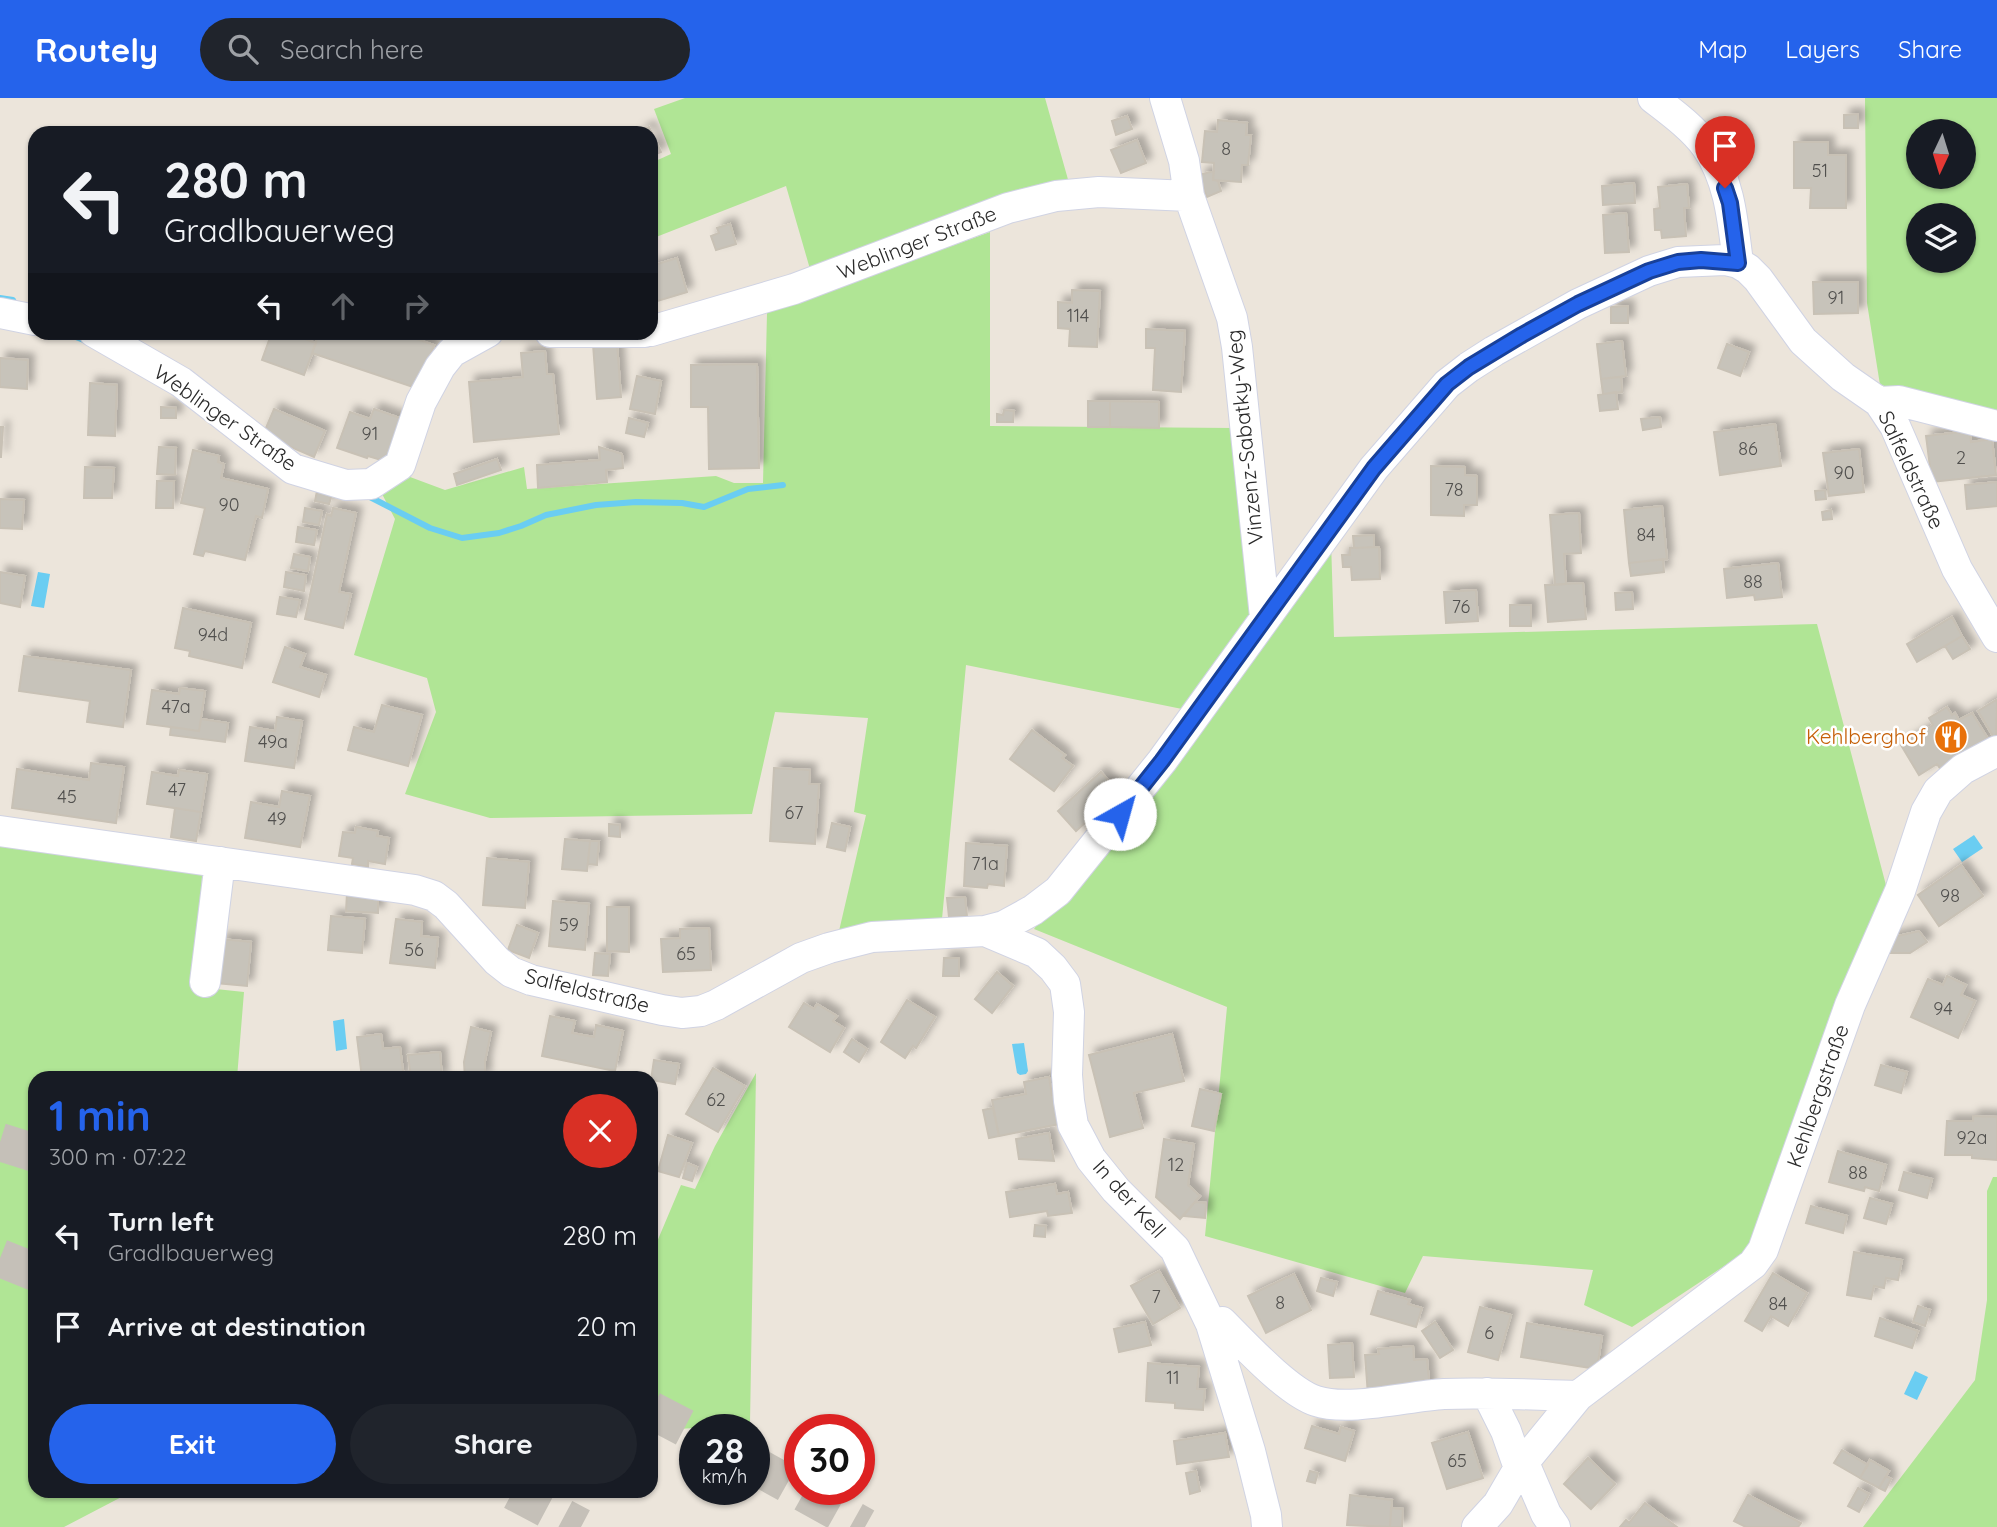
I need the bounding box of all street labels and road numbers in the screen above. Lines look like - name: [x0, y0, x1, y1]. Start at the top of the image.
- street label: Weblinger Straße: [833, 200, 1000, 284]
- street label: Vinzenz-Sabatky-Weg: [1220, 328, 1268, 546]
- street label: Weblinger Straße: [149, 358, 302, 476]
- street label: Salfeldstraße: [1873, 406, 1951, 533]
- street label: Salfeldstraße: [522, 962, 652, 1018]
- street label: Kehlbergstraße: [1780, 1021, 1854, 1171]
- street label: In der Kell: [1088, 1154, 1172, 1243]

